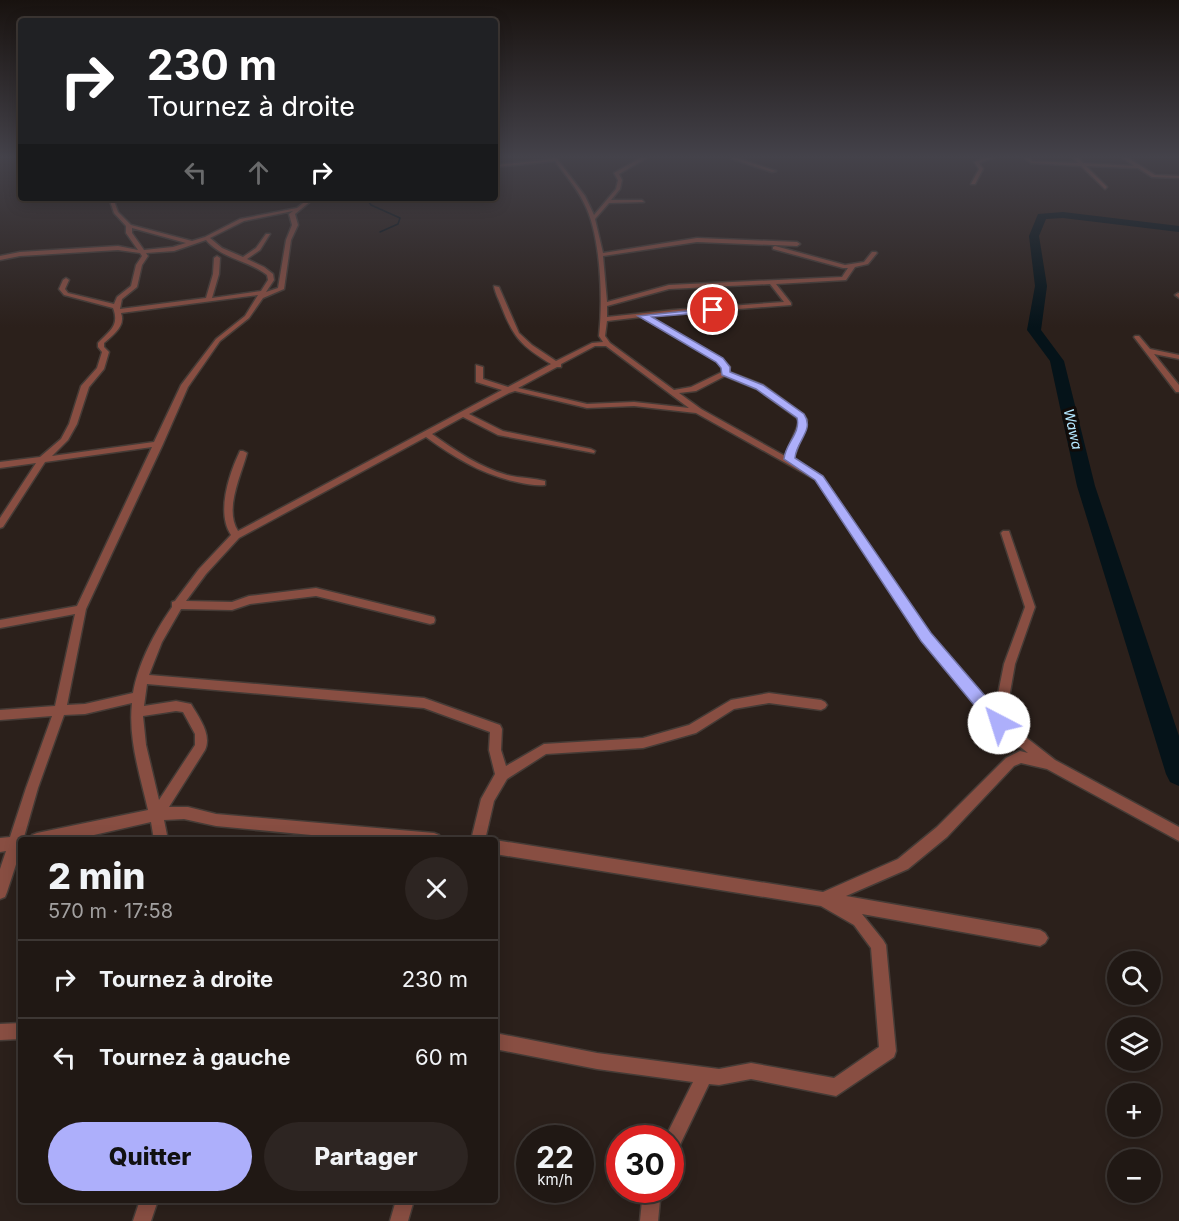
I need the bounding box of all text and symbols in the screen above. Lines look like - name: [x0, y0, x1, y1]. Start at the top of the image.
- text: 230 m: [147, 39, 277, 90]
- icon: right: [48, 42, 126, 120]
- text: Tournez à droite: [147, 90, 355, 123]
- icon: left: [179, 156, 212, 189]
- icon: ahead: [242, 156, 275, 189]
- icon: right: [305, 156, 338, 189]
- pin: [687, 284, 738, 335]
- icon: arrive: [696, 293, 729, 326]
- water label: Wawa: [1061, 407, 1087, 451]
- position arrow: [967, 691, 1031, 755]
- text: 2 min: [48, 854, 145, 898]
- button: close: [405, 857, 468, 920]
- text: 570 m · 17:58: [48, 899, 173, 923]
- map controls: [1107, 951, 1161, 1203]
- button: search: [1107, 951, 1161, 1005]
- icon: right: [48, 963, 81, 996]
- text: Tournez à droite: [99, 966, 273, 992]
- text: 230 m: [402, 966, 468, 992]
- button: layers: [1107, 1017, 1161, 1071]
- icon: left: [48, 1041, 81, 1074]
- text: Tournez à gauche: [99, 1044, 291, 1070]
- text: 60 m: [415, 1044, 468, 1070]
- button: +: [1107, 1083, 1161, 1137]
- button: Quitter: [48, 1122, 252, 1191]
- button: Partager: [264, 1122, 468, 1191]
- speed limit sign: 30: [606, 1125, 684, 1203]
- text: 22: [536, 1139, 574, 1175]
- button: −: [1107, 1149, 1161, 1203]
- text: km/h: [537, 1170, 573, 1189]

